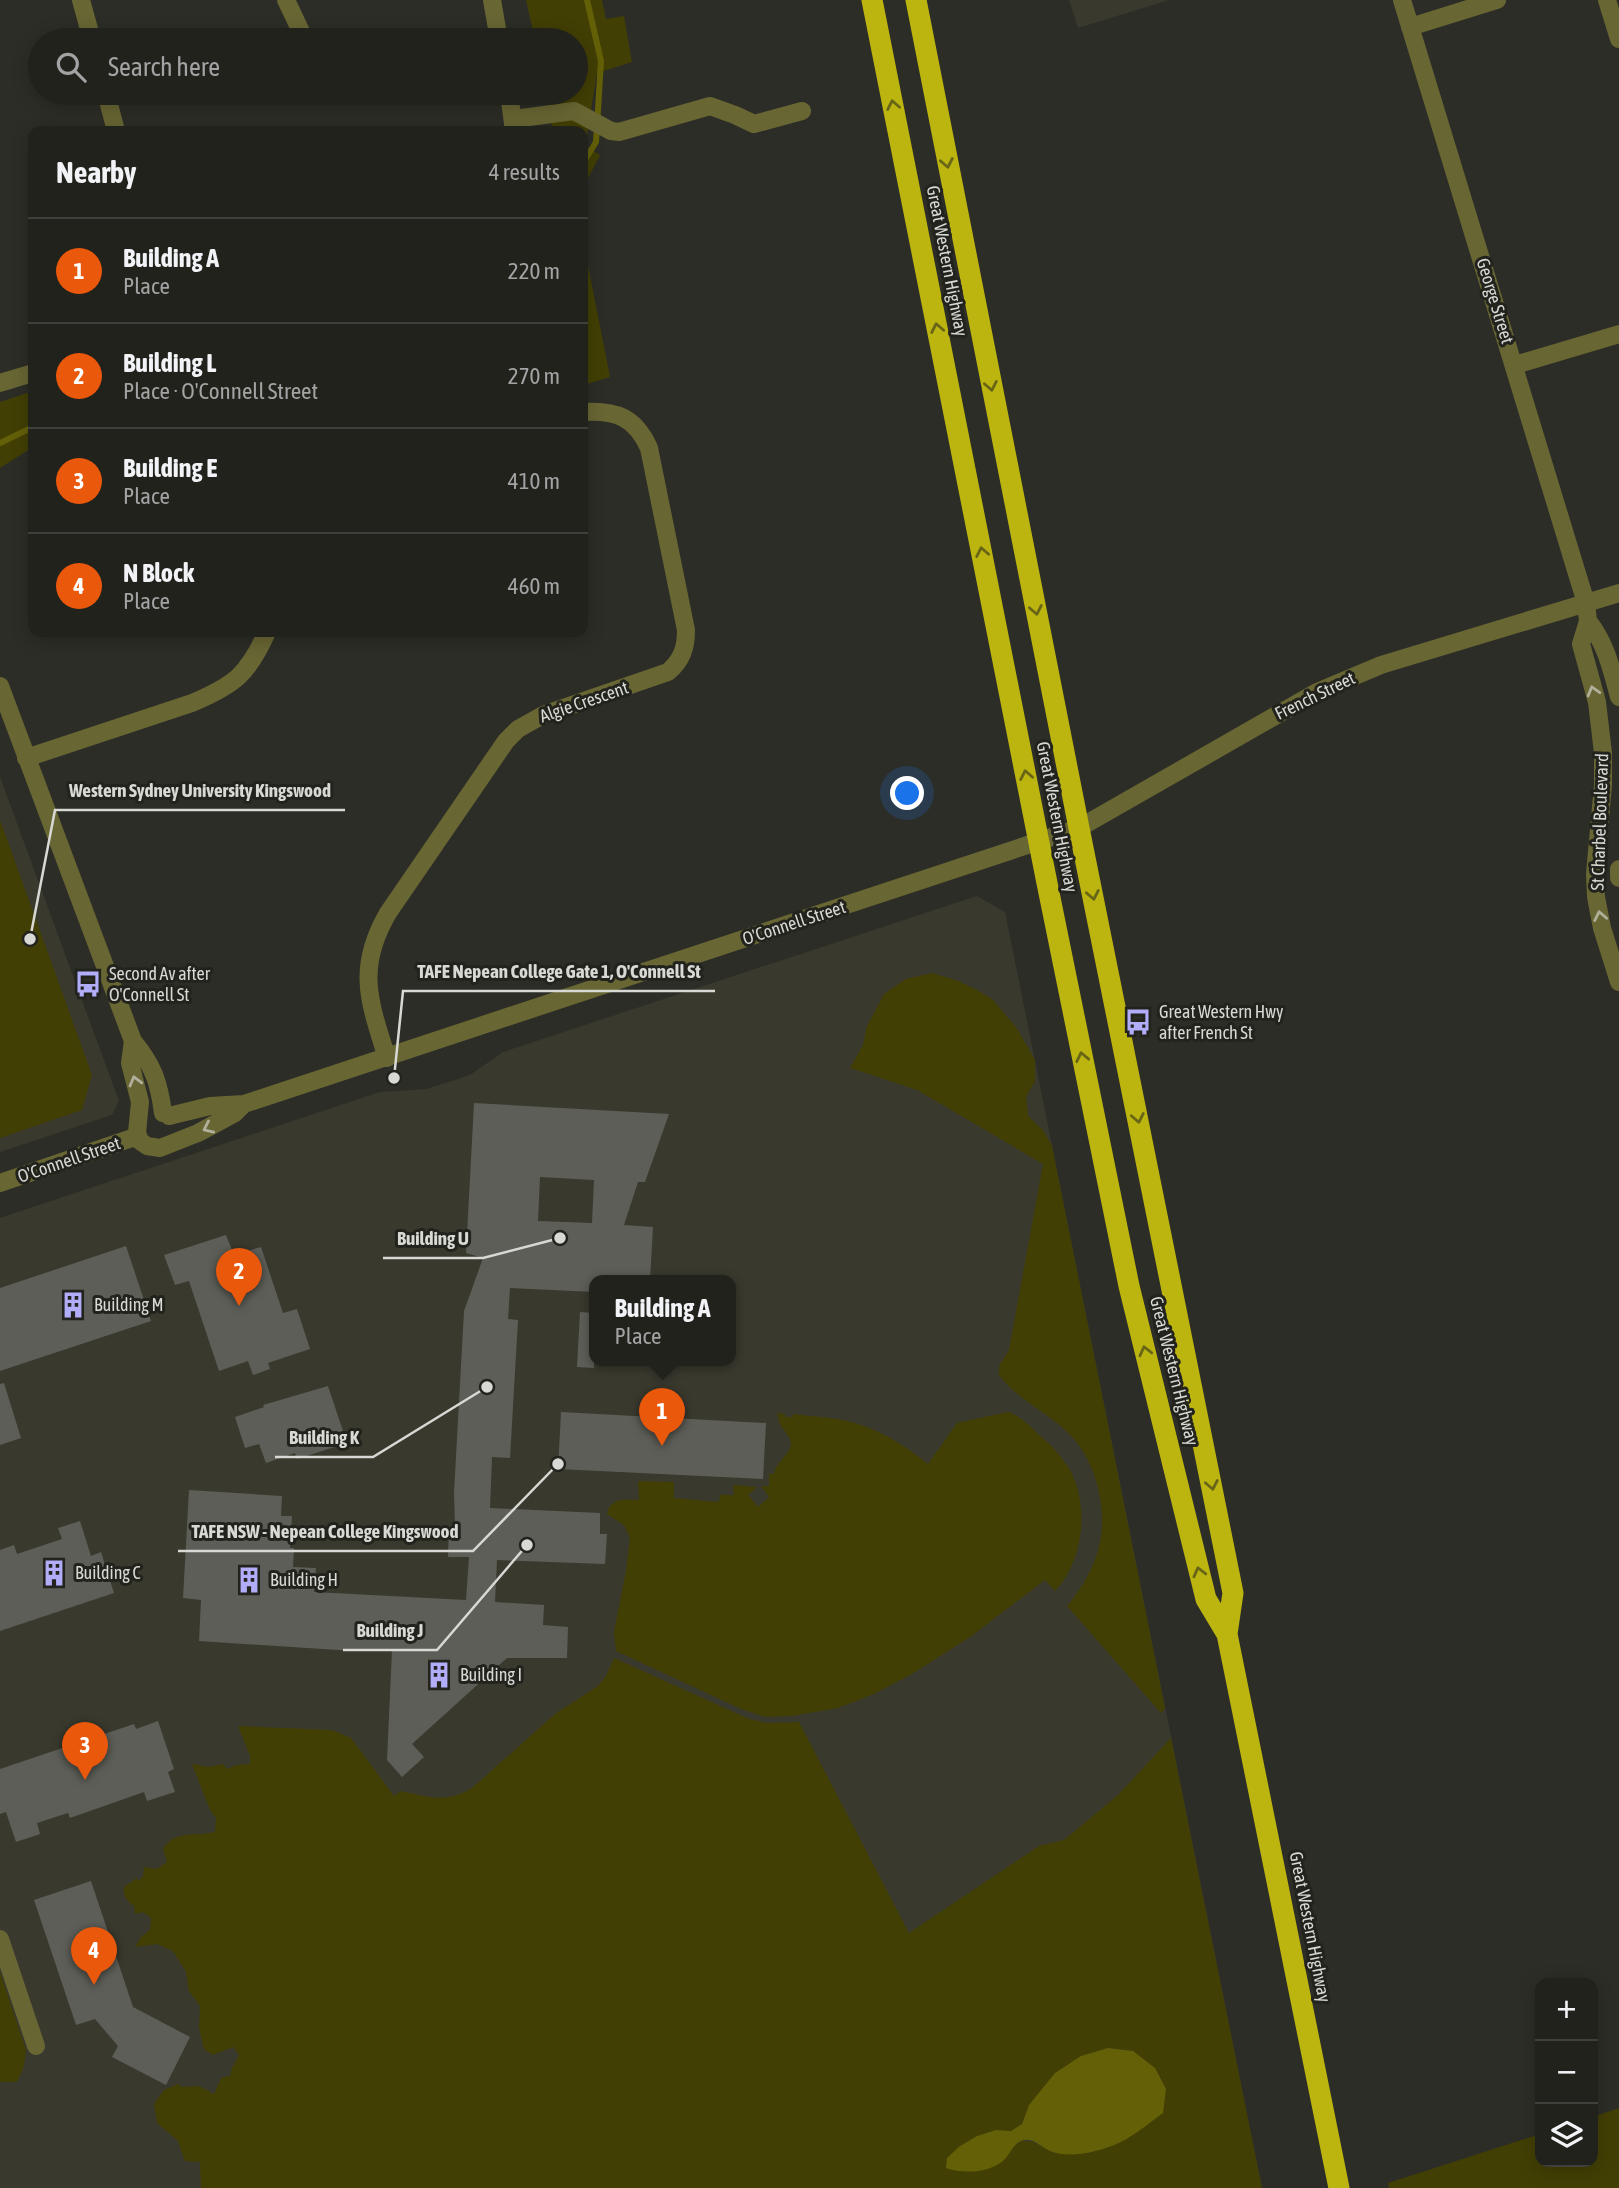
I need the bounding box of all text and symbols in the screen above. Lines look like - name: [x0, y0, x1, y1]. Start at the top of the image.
- search box: [28, 28, 588, 105]
- icon: search: [52, 48, 90, 86]
- text: Search here: [108, 52, 220, 82]
- one-way arrow: [886, 99, 901, 111]
- text: Nearby: [56, 155, 136, 189]
- one-way arrow: [938, 157, 953, 169]
- text: 4 results: [489, 159, 560, 185]
- street label: Great Western Highway: [923, 184, 972, 338]
- text: Building A: [123, 243, 219, 273]
- street label: George Street: [1473, 256, 1518, 346]
- text: 1: [74, 258, 84, 284]
- text: 220 m: [508, 258, 560, 284]
- text: Place: [123, 273, 170, 299]
- one-way arrow: [931, 322, 946, 334]
- text: Building L: [123, 348, 216, 378]
- text: 2: [74, 363, 84, 389]
- text: 270 m: [508, 363, 560, 389]
- text: Place · O'Connell Street: [123, 378, 318, 404]
- one-way arrow: [983, 380, 998, 392]
- text: Building E: [123, 453, 217, 483]
- text: 3: [74, 468, 84, 494]
- text: 410 m: [508, 468, 560, 494]
- text: Place: [123, 483, 170, 509]
- one-way arrow: [975, 546, 990, 558]
- text: N Block: [123, 558, 194, 588]
- text: 4: [74, 573, 84, 599]
- text: 460 m: [508, 573, 560, 599]
- text: Place: [123, 588, 170, 614]
- one-way arrow: [1027, 604, 1042, 616]
- street label: French Street: [1271, 667, 1358, 724]
- street label: Algie Crescent: [537, 677, 631, 727]
- one-way arrow: [1587, 685, 1602, 697]
- street label: Great Western Highway: [1033, 740, 1082, 894]
- street label: St Charbel Boulevard: [1587, 753, 1612, 891]
- one-way arrow: [1020, 769, 1035, 781]
- callout: Western Sydney University Kingswood: [55, 770, 345, 810]
- your location: [890, 776, 924, 810]
- text: Western Sydney University Kingswood: [68, 779, 331, 801]
- one-way arrow: [1085, 889, 1100, 901]
- street label: O'Connell Street: [740, 896, 848, 949]
- one-way arrow: [1593, 910, 1608, 922]
- callout: TAFE Nepean College Gate 1, O'Connell St: [403, 951, 715, 991]
- text: TAFE Nepean College Gate 1, O'Connell St: [417, 960, 701, 982]
- place label: Second Av after O'Connell St: [109, 963, 211, 1005]
- bus stop icon: Second Av after O'Connell St: [73, 969, 103, 999]
- place label: Great Western Hwy after French St: [1159, 1001, 1283, 1043]
- bus stop icon: Great Western Hwy after French St: [1123, 1007, 1153, 1037]
- one-way arrow: [1076, 1051, 1091, 1063]
- one-way arrow: [129, 1075, 143, 1087]
- one-way arrow: [1130, 1112, 1145, 1124]
- one-way arrow: [203, 1120, 215, 1134]
- street label: O'Connell Street: [15, 1132, 123, 1187]
- callout: Building U: [383, 1218, 483, 1258]
- text: Building U: [397, 1227, 469, 1249]
- pin: 2: [216, 1248, 262, 1306]
- popup: [589, 1275, 736, 1366]
- building icon: Building M: [58, 1290, 88, 1320]
- text: Building A: [615, 1293, 710, 1323]
- place label: Building M: [94, 1294, 164, 1315]
- street label: Great Western Highway: [1146, 1294, 1203, 1448]
- text: Place: [615, 1323, 662, 1349]
- one-way arrow: [1139, 1345, 1153, 1357]
- pin: 1: [639, 1388, 685, 1446]
- callout: Building K: [275, 1417, 373, 1457]
- text: Building K: [289, 1426, 360, 1448]
- one-way arrow: [1203, 1479, 1218, 1491]
- callout: TAFE NSW - Nepean College Kingswood: [178, 1511, 473, 1551]
- text: TAFE NSW - Nepean College Kingswood: [191, 1520, 459, 1542]
- building icon: Building C: [39, 1558, 69, 1588]
- place label: Building C: [75, 1562, 141, 1583]
- building icon: Building H: [234, 1565, 264, 1595]
- one-way arrow: [1193, 1566, 1207, 1578]
- place label: Building H: [270, 1569, 338, 1590]
- callout: Building J: [343, 1610, 437, 1650]
- text: Building J: [357, 1619, 423, 1641]
- building icon: Building I: [424, 1660, 454, 1690]
- place label: Building I: [460, 1664, 522, 1685]
- pin: 3: [62, 1722, 108, 1780]
- street label: Great Western Highway: [1286, 1850, 1335, 2004]
- pin: 4: [71, 1927, 117, 1985]
- map controls: [1535, 1978, 1598, 2167]
- button: +: [1535, 1978, 1598, 2041]
- button: −: [1535, 2041, 1598, 2104]
- button: layers: [1535, 2104, 1598, 2167]

